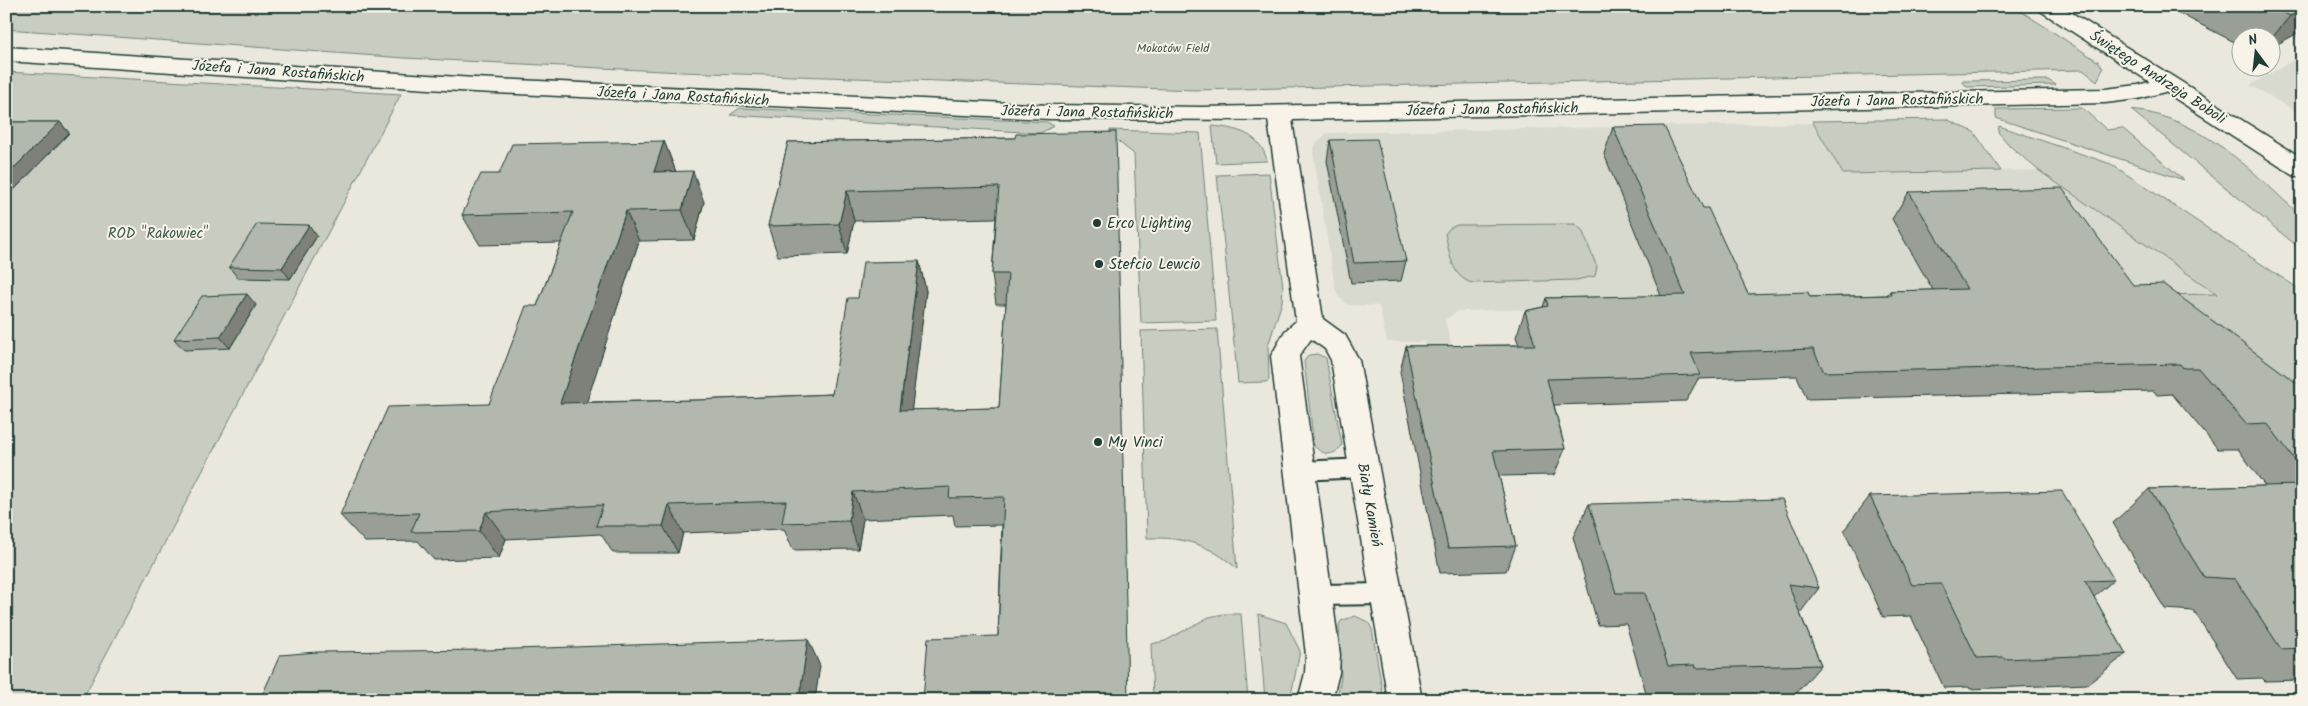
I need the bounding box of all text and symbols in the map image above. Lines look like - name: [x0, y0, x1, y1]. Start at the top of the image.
- street label: Świętego Andrzeja Boboli: [2084, 25, 2232, 132]
- north arrow: [2230, 28, 2280, 78]
- text: N: [2246, 29, 2260, 52]
- park label: Mokotów Field: [1137, 39, 1210, 58]
- street label: Józefa i Jana Rostafińskich: [191, 54, 365, 90]
- street label: Józefa i Jana Rostafińskich: [596, 80, 770, 114]
- street label: Józefa i Jana Rostafińskich: [1810, 87, 1984, 115]
- street label: Józefa i Jana Rostafińskich: [1405, 96, 1579, 124]
- street label: Józefa i Jana Rostafińskich: [1000, 99, 1174, 127]
- place label: Erco Lighting: [1107, 212, 1192, 236]
- marker: Erco Lighting: [1091, 217, 1103, 229]
- park label: ROD "Rakowiec": [108, 222, 208, 246]
- place label: Stefcio Lewcio: [1109, 253, 1200, 277]
- marker: Stefcio Lewcio: [1093, 258, 1105, 270]
- place label: My Vinci: [1108, 431, 1164, 455]
- marker: My Vinci: [1092, 436, 1104, 448]
- street label: Biały Kamień: [1350, 461, 1388, 549]

